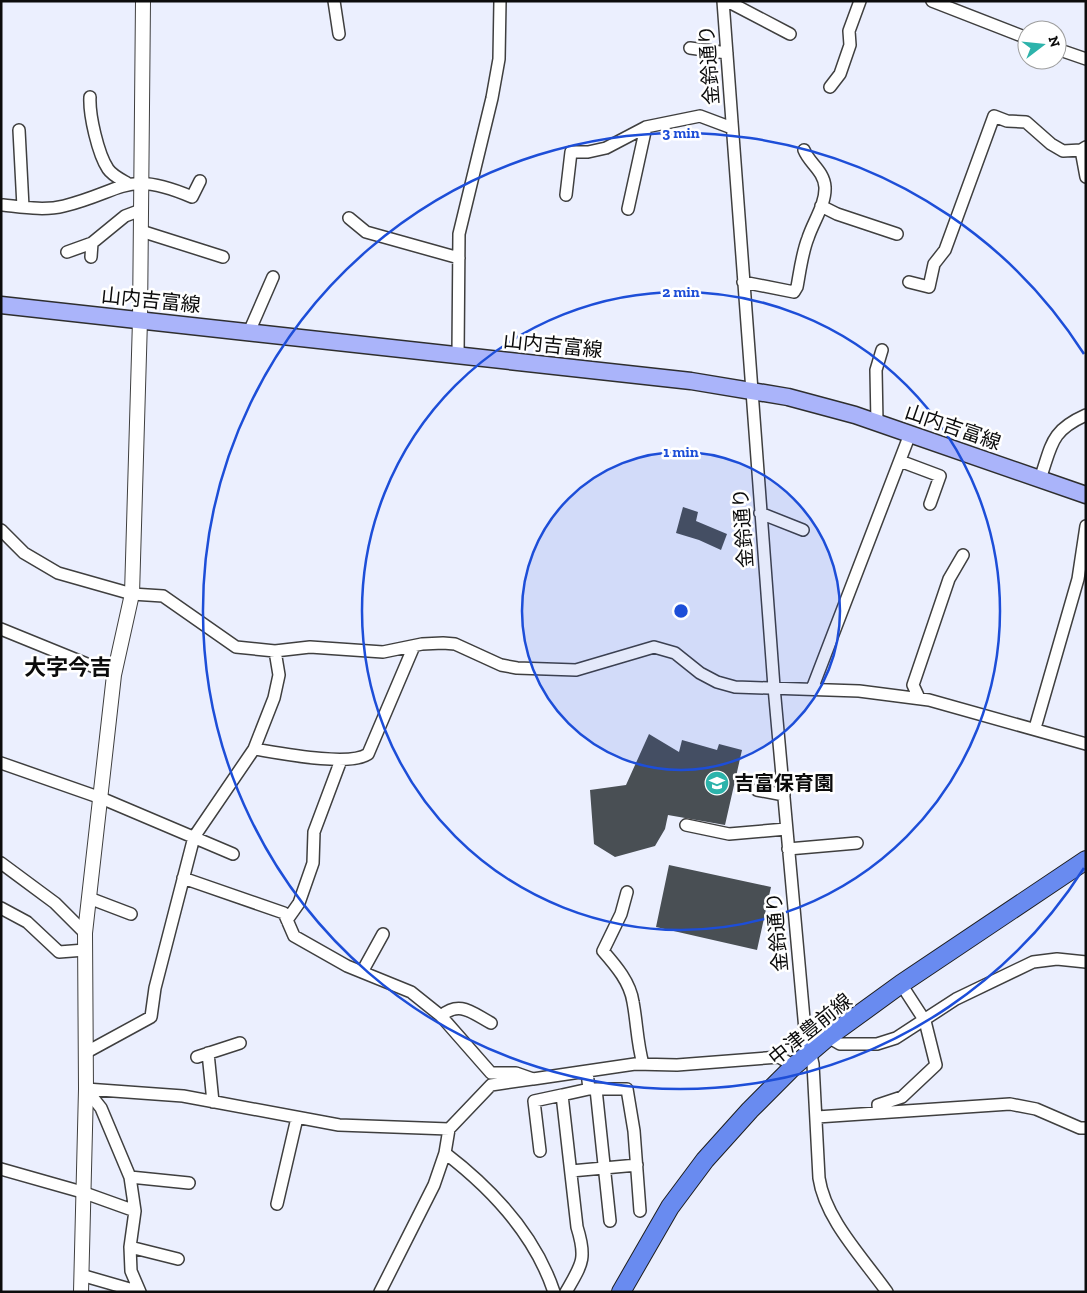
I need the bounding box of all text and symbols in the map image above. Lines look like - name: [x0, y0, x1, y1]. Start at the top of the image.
- north arrow: [1017, 20, 1067, 70]
- street label: 金鈴通り: [694, 24, 724, 106]
- text: N: [1044, 34, 1064, 49]
- text: 3 min: [662, 124, 700, 142]
- street label: 山内吉富線: [100, 283, 202, 317]
- text: 2 min: [662, 283, 700, 301]
- street label: 山内吉富線: [502, 328, 604, 362]
- street label: 山内吉富線: [902, 399, 1004, 455]
- text: 1 min: [663, 443, 699, 461]
- street label: 金鈴通り: [728, 487, 758, 569]
- centre of rings: [672, 602, 690, 620]
- district label: 大字今吉: [24, 654, 112, 681]
- school or university icon: 吉富保育園: [704, 770, 730, 796]
- place label: 吉富保育園: [734, 771, 834, 795]
- street label: 金鈴通り: [762, 891, 792, 973]
- street label: 中津豊前線: [764, 988, 856, 1070]

